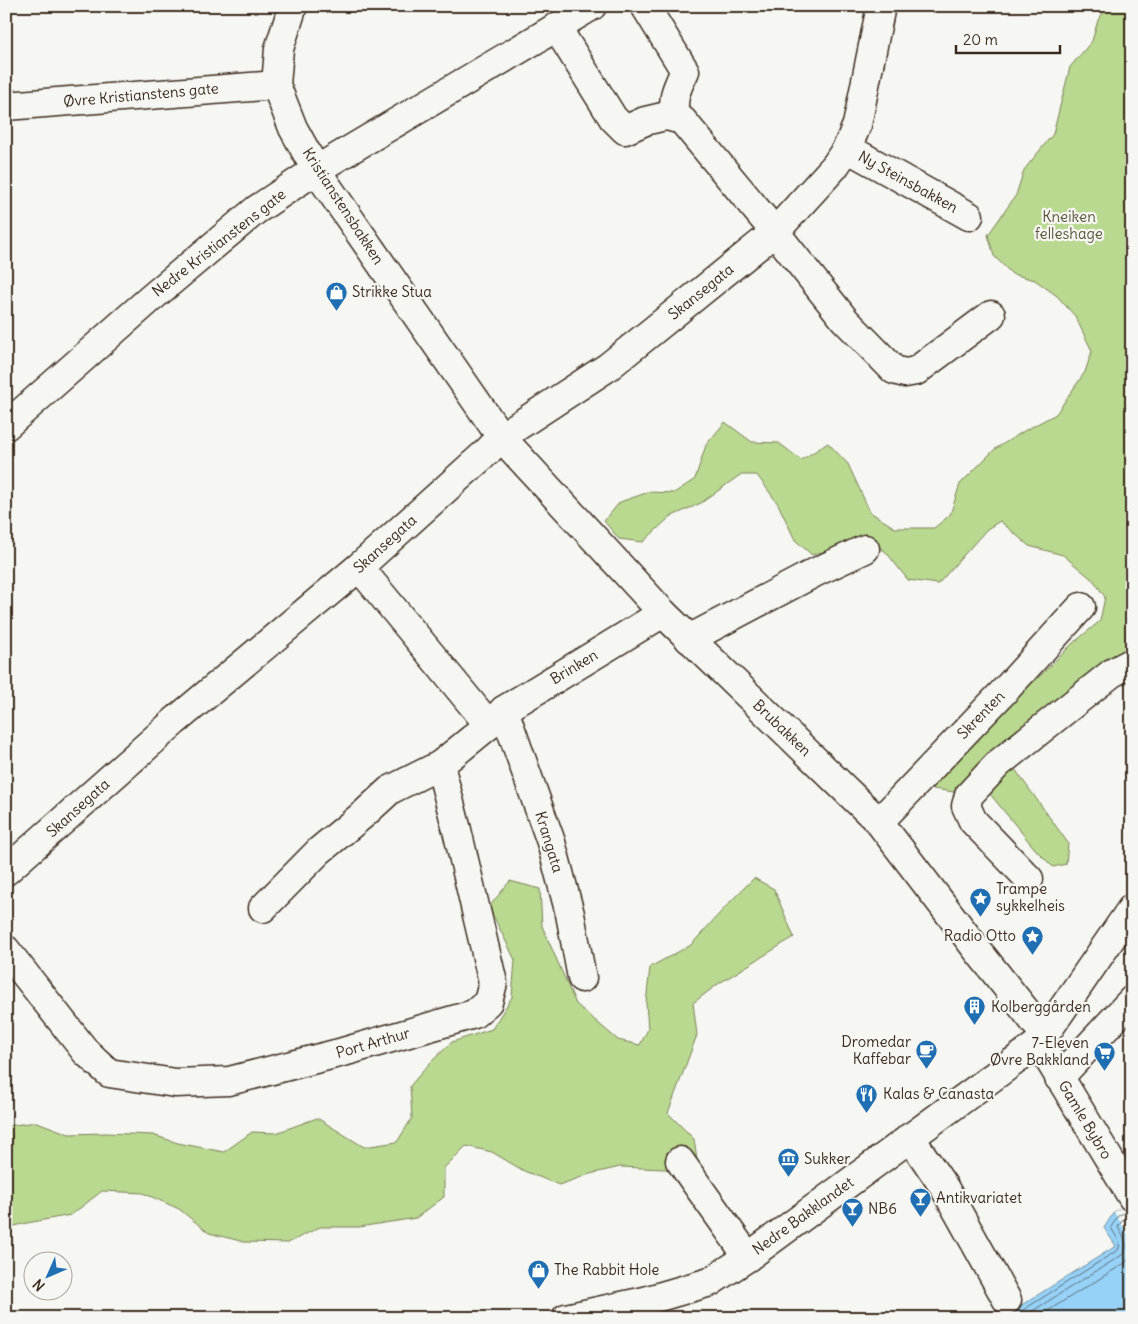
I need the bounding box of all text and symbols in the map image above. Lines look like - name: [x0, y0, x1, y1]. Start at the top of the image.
- scale bar: [956, 22, 1059, 54]
- text: 20 m: [963, 30, 998, 49]
- street label: Øvre Kristianstens gate: [62, 78, 219, 111]
- street label: Kristianstensbakken: [299, 144, 388, 268]
- street label: Ny Steinsbakken: [855, 146, 962, 217]
- street label: Nedre Kristianstens gate: [148, 184, 289, 301]
- park label: Kneiken felleshage: [1035, 207, 1103, 243]
- street label: Skansegata: [664, 259, 738, 324]
- shop icon: Strikke Stua: [324, 280, 348, 311]
- place label: Strikke Stua: [352, 282, 432, 301]
- street label: Skansegata: [349, 510, 421, 577]
- street label: Brinken: [546, 645, 601, 688]
- street label: Skrenten: [953, 686, 1009, 743]
- street label: Brubakken: [749, 695, 816, 760]
- street label: Skansegata: [42, 774, 114, 841]
- street label: Krangata: [531, 809, 568, 875]
- place label: Trampe sykkelheis: [996, 879, 1065, 915]
- place icon: Trampe sykkelheis: [968, 886, 992, 917]
- place icon: Radio Otto: [1020, 924, 1044, 955]
- place label: Radio Otto: [944, 926, 1016, 945]
- building icon: Kolberggården: [963, 995, 987, 1026]
- place label: Kolberggården: [991, 997, 1091, 1016]
- street label: Port Arthur: [334, 1023, 412, 1062]
- place label: Dromedar Kaffebar: [841, 1032, 911, 1068]
- place label: 7-Eleven Øvre Bakkland: [990, 1033, 1089, 1069]
- cafe icon: Dromedar Kaffebar: [915, 1039, 939, 1070]
- supermarket icon: 7-Eleven Øvre Bakkland: [1093, 1040, 1117, 1071]
- street label: Gamle Bybro: [1054, 1077, 1116, 1163]
- restaurant icon: Kalas & Canasta: [855, 1082, 879, 1113]
- place label: Kalas & Canasta: [883, 1084, 995, 1103]
- museum icon: Sukker: [776, 1147, 800, 1178]
- place label: Sukker: [804, 1149, 851, 1168]
- street label: Nedre Bakklandet: [748, 1172, 857, 1259]
- bar icon: Antikvariatet: [908, 1186, 932, 1217]
- place label: Antikvariatet: [936, 1188, 1022, 1207]
- bar icon: NB6: [840, 1197, 864, 1228]
- place label: NB6: [868, 1199, 897, 1218]
- north arrow: [22, 1252, 72, 1302]
- shop icon: The Rabbit Hole: [526, 1258, 550, 1289]
- place label: The Rabbit Hole: [554, 1260, 659, 1279]
- text: N: [29, 1275, 49, 1295]

